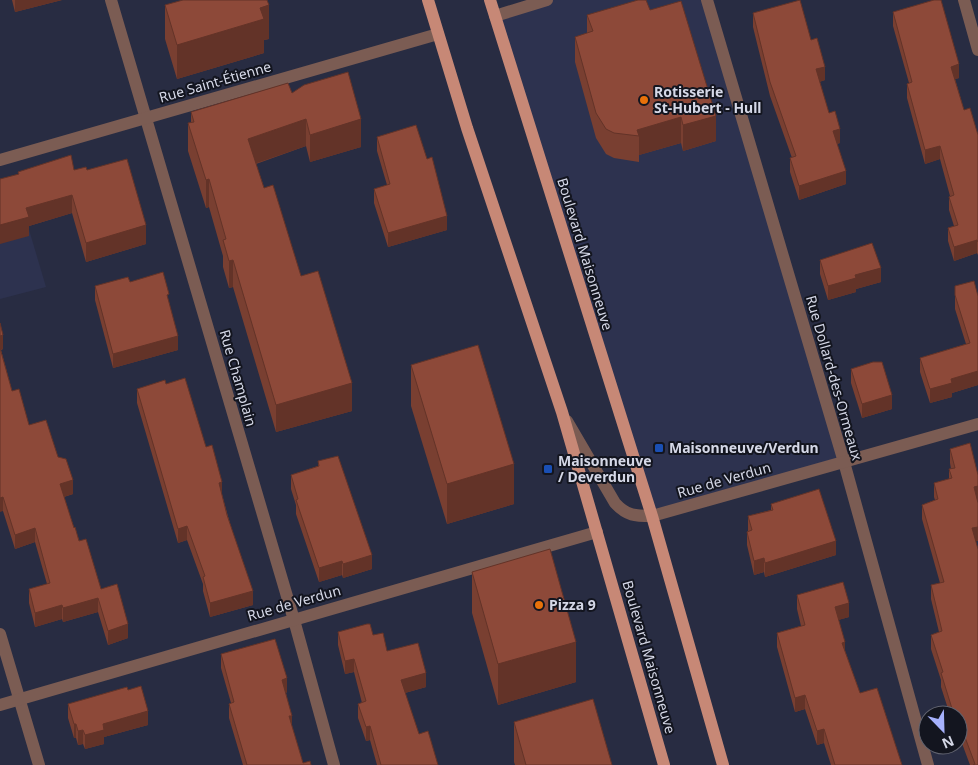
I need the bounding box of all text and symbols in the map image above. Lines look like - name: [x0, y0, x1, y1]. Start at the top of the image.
- street label: Rue Saint-Étienne: [157, 56, 273, 107]
- place label: Rotisserie St-Hubert - Hull: [654, 82, 762, 117]
- marker: Rotisserie St-Hubert - Hull: [638, 94, 650, 106]
- street label: Boulevard Maisonneuve: [553, 175, 618, 332]
- street label: Rue Dollard-des-Ormeaux: [802, 293, 867, 463]
- street label: Rue Champlain: [216, 327, 261, 428]
- place label: Maisonneuve/Verdun: [669, 438, 819, 457]
- marker: Maisonneuve/Verdun: [653, 442, 665, 454]
- place label: Maisonneuve / Deverdun: [558, 451, 652, 486]
- street label: Rue de Verdun: [675, 457, 773, 502]
- marker: Maisonneuve / Deverdun: [542, 463, 554, 475]
- street label: Boulevard Maisonneuve: [619, 578, 680, 736]
- street label: Rue de Verdun: [245, 580, 343, 625]
- place label: Pizza 9: [549, 595, 596, 614]
- marker: Pizza 9: [533, 599, 545, 611]
- north arrow: [918, 705, 968, 755]
- text: N: [939, 731, 957, 753]

